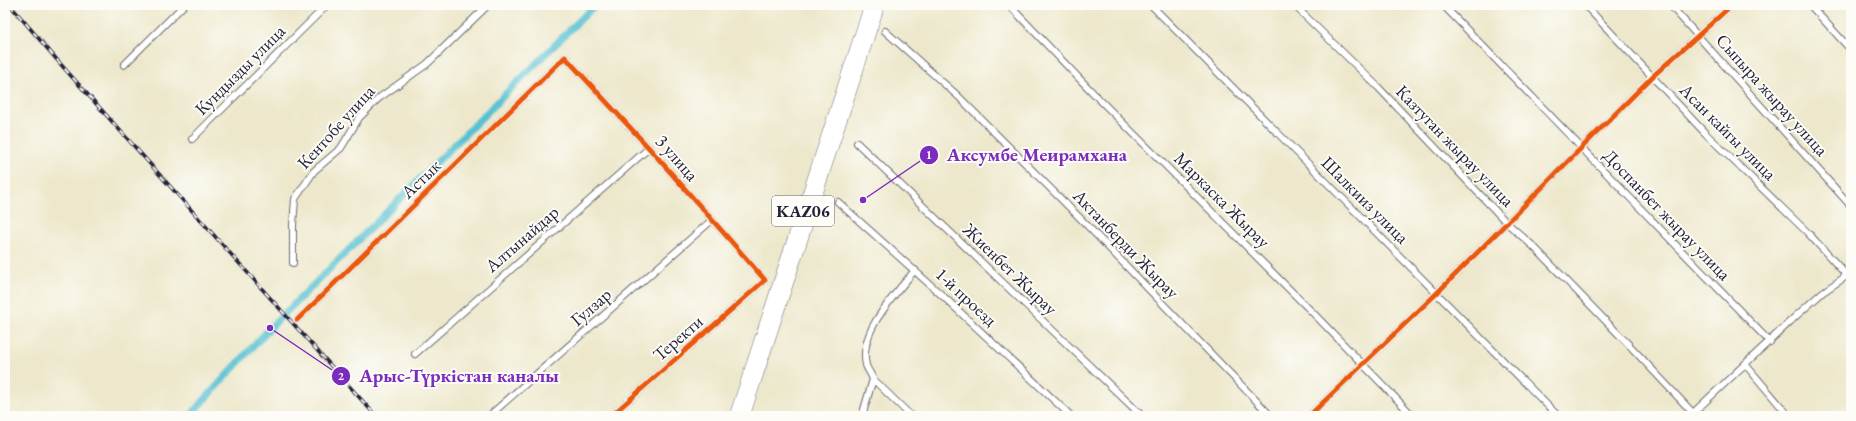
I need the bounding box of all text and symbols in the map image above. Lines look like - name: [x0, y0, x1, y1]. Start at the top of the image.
- street label: Кундызды улица: [189, 19, 290, 120]
- street label: Сыпыра жырау улица: [1711, 29, 1834, 161]
- street label: Асан кайгы улица: [1674, 78, 1782, 185]
- street label: Кентобе улица: [292, 79, 380, 174]
- street label: Казтуган жырау улица: [1391, 80, 1520, 212]
- street label: 3 улица: [651, 130, 704, 186]
- callout: Аксумбе Меирамхана: [919, 139, 1135, 170]
- text: Аксумбе Меирамхана: [946, 142, 1128, 167]
- street label: Доспанбет жырау улица: [1599, 144, 1737, 286]
- text: 1: [926, 147, 932, 163]
- street label: Маркаска Жырау: [1169, 147, 1275, 253]
- street label: Шалкииз улица: [1317, 151, 1415, 249]
- street label: Астык: [395, 154, 446, 204]
- street label: Актанберди Жырау: [1068, 183, 1184, 303]
- road number: KАZ06: [772, 196, 834, 226]
- street label: Алтынайдар: [479, 200, 563, 278]
- street label: Жиенбет Жырау: [958, 217, 1063, 320]
- street label: 1-й проезд: [931, 262, 1002, 331]
- street label: Гулзар: [565, 283, 616, 331]
- street label: Теректи: [648, 309, 708, 366]
- callout: Арыс-Түркістан каналы: [331, 360, 566, 391]
- text: Арыс-Түркістан каналы: [358, 363, 559, 388]
- text: 2: [338, 368, 345, 384]

